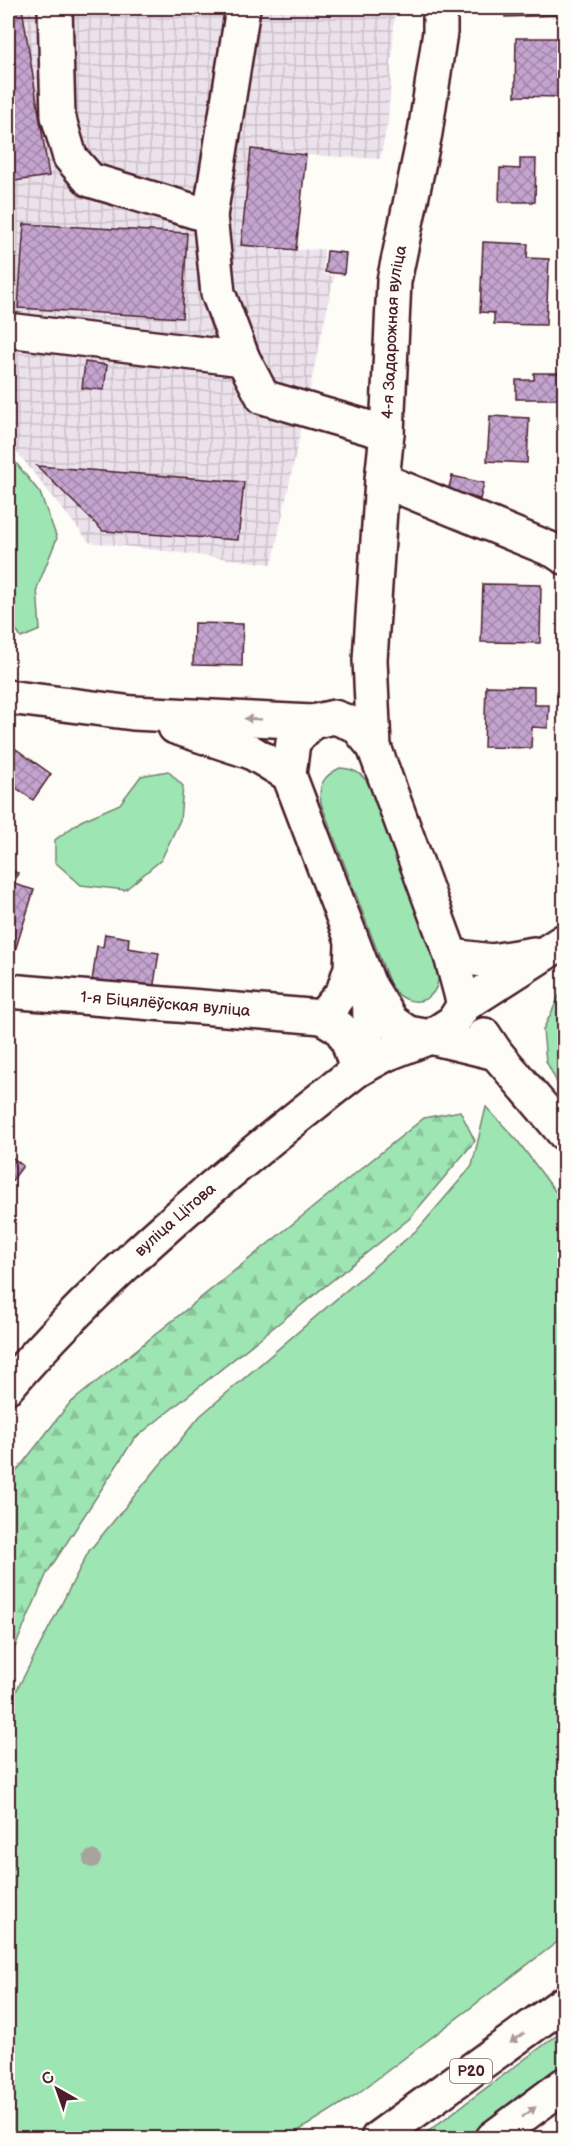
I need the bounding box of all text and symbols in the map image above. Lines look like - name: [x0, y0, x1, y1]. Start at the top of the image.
- street label: 4-я Задарожная вуліца: [378, 243, 411, 420]
- one-way arrow: [244, 715, 263, 724]
- street label: 1-я Біцялёўская вуліца: [80, 988, 252, 1021]
- street label: вуліца Цітова: [131, 1179, 220, 1260]
- one-way arrow: [510, 2031, 525, 2043]
- north arrow: [27, 2059, 87, 2119]
- road number: Р20: [450, 2059, 492, 2083]
- text: С: [38, 2068, 59, 2090]
- one-way arrow: [520, 2106, 536, 2118]

